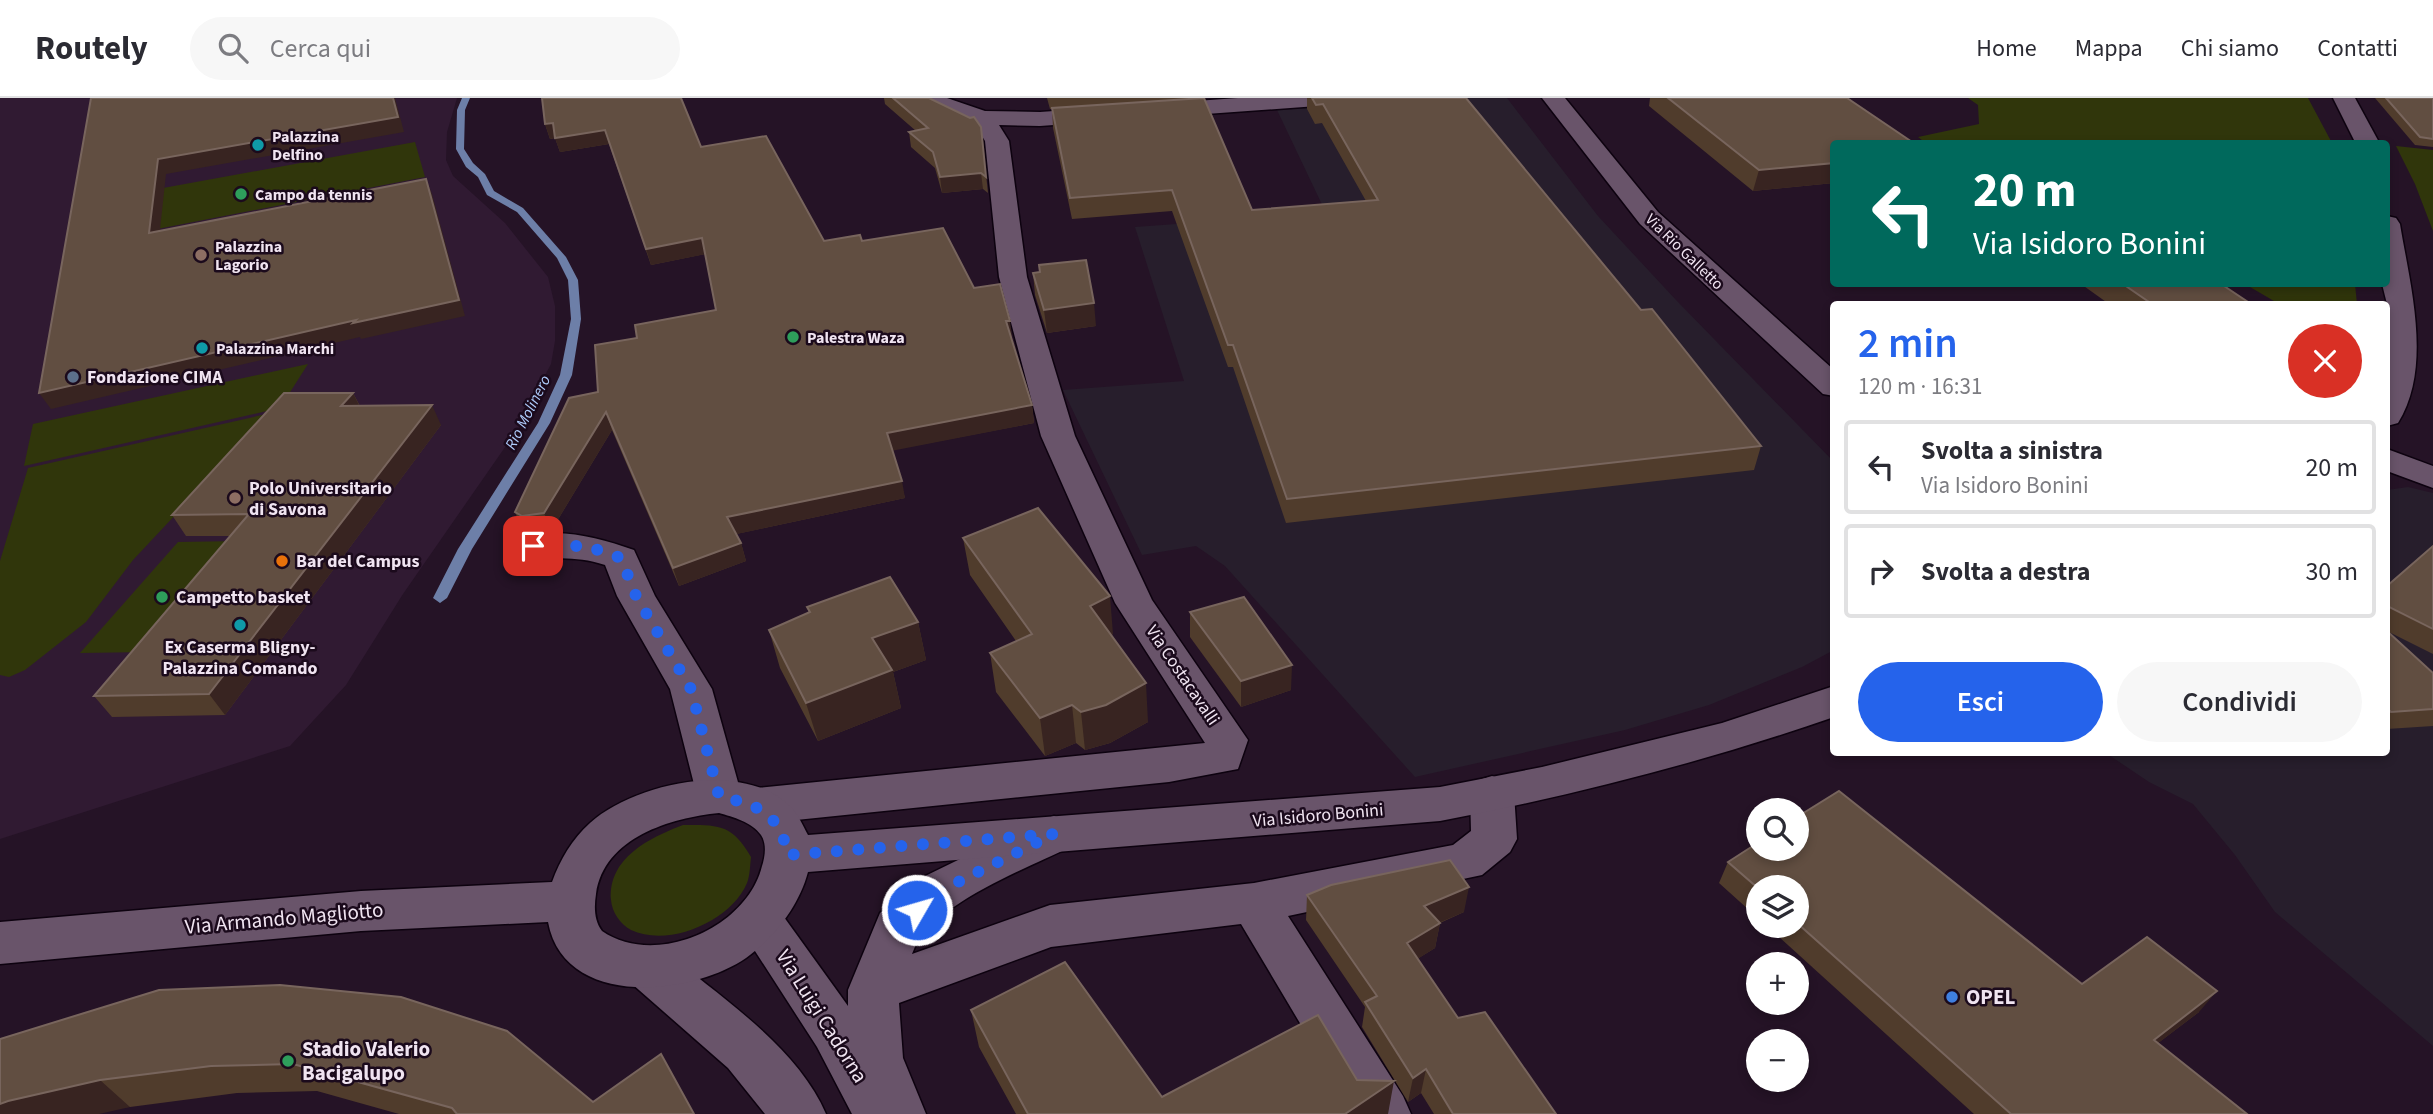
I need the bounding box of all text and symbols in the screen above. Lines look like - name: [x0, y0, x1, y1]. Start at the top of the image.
- search box: [190, 17, 680, 80]
- text: Routely: [35, 25, 148, 72]
- icon: search: [214, 29, 252, 67]
- text: Cerca qui: [270, 30, 371, 67]
- text: Home: [1976, 31, 2037, 66]
- text: Mappa: [2075, 31, 2143, 66]
- text: Chi siamo: [2181, 31, 2279, 66]
- text: Contatti: [2317, 31, 2398, 66]
- place label: Palazzina Delfino: [272, 126, 339, 166]
- marker: Palazzina Delfino: [250, 137, 266, 153]
- text: 20 m: [1973, 156, 2077, 226]
- icon: left: [1858, 168, 1949, 259]
- place label: Campo da tennis: [255, 184, 372, 206]
- marker: Campo da tennis: [233, 186, 249, 202]
- street label: Via Rio Galletto: [1640, 209, 1728, 295]
- text: Via Isidoro Bonini: [1973, 221, 2206, 267]
- place label: Palazzina Lagorio: [215, 236, 282, 276]
- marker: Palazzina Lagorio: [193, 247, 209, 263]
- text: 2 min: [1858, 314, 1958, 374]
- button: close: [2288, 324, 2362, 398]
- place label: Palestra Waza: [807, 327, 905, 349]
- marker: Palestra Waza: [785, 329, 801, 345]
- place label: Palazzina Marchi: [216, 338, 334, 360]
- marker: Palazzina Marchi: [194, 340, 210, 356]
- place label: Fondazione CIMA: [87, 365, 223, 390]
- marker: Fondazione CIMA: [65, 369, 81, 385]
- text: 120 m · 16:31: [1858, 370, 1982, 403]
- water label: Rio Molinero: [500, 371, 556, 454]
- text: Svolta a sinistra: [1921, 432, 2103, 469]
- icon: left: [1862, 448, 1900, 486]
- text: 20 m: [2305, 449, 2358, 486]
- text: Via Isidoro Bonini: [1921, 469, 2089, 502]
- place label: Polo Universitario di Savona: [249, 476, 392, 522]
- marker: Polo Universitario di Savona: [227, 490, 243, 506]
- pin: [503, 516, 563, 576]
- icon: arrive: [514, 527, 552, 565]
- place label: Bar del Campus: [296, 549, 419, 574]
- icon: right: [1862, 552, 1900, 590]
- marker: Bar del Campus: [274, 553, 290, 569]
- text: Svolta a destra: [1921, 553, 2091, 590]
- text: 30 m: [2305, 553, 2358, 590]
- place label: Campetto basket: [176, 585, 311, 610]
- marker: Campetto basket: [154, 589, 170, 605]
- marker: Ex Caserma Bligny- Palazzina Comando: [232, 617, 248, 633]
- street label: Via Costacavalli: [1140, 620, 1225, 730]
- place label: Ex Caserma Bligny- Palazzina Comando: [162, 635, 318, 681]
- button: Esci: [1858, 662, 2103, 742]
- button: Condividi: [2117, 662, 2362, 742]
- street label: Via Isidoro Bonini: [1252, 797, 1384, 834]
- map controls: [1746, 798, 1809, 1092]
- button: search: [1746, 798, 1809, 861]
- position arrow: [880, 873, 954, 947]
- button: layers: [1746, 875, 1809, 938]
- street label: Via Armando Magliotto: [184, 894, 384, 942]
- street label: Via Luigi Cadorna: [769, 943, 875, 1089]
- button: +: [1746, 952, 1809, 1015]
- place label: OPEL: [1966, 982, 2015, 1012]
- marker: OPEL: [1944, 989, 1960, 1005]
- button: −: [1746, 1029, 1809, 1092]
- place label: Stadio Valerio Bacigalupo: [302, 1034, 430, 1088]
- marker: Stadio Valerio Bacigalupo: [280, 1053, 296, 1069]

